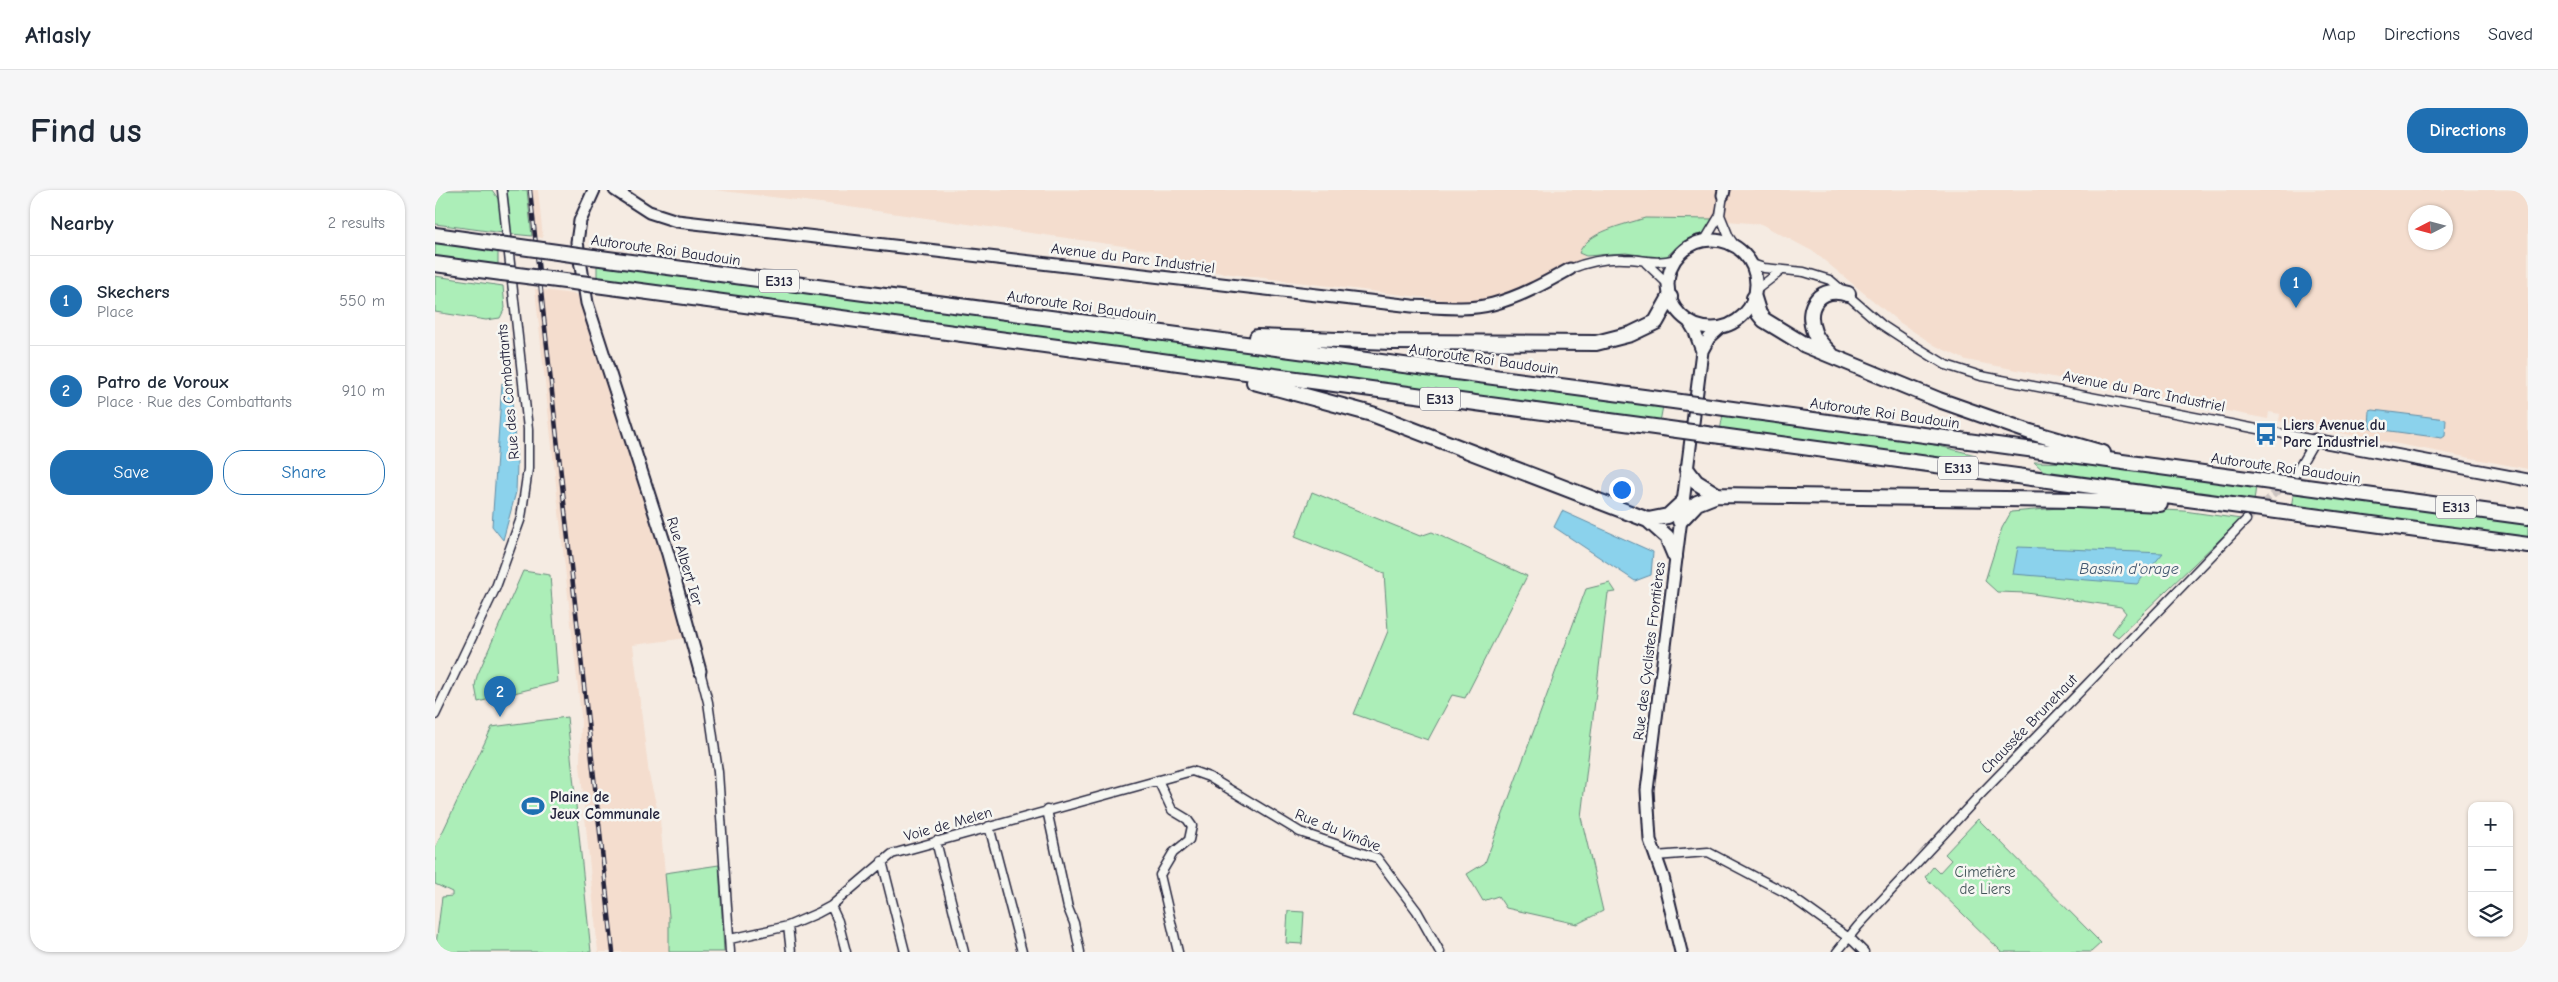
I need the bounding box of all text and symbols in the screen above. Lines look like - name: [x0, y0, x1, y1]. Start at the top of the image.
- text: Atlasly: [25, 21, 91, 49]
- text: Map: [2322, 24, 2356, 45]
- text: Directions: [2384, 24, 2460, 45]
- text: Saved: [2488, 24, 2533, 45]
- button: Directions: [2407, 108, 2528, 153]
- text: Find us: [30, 110, 142, 151]
- north arrow: [2408, 205, 2453, 250]
- text: Nearby: [50, 211, 114, 235]
- text: 2 results: [328, 214, 385, 232]
- street label: Autoroute Roi Baudouin: [590, 231, 742, 269]
- street label: Avenue du Parc Industriel: [1050, 239, 1216, 277]
- pin: 1: [2280, 267, 2312, 308]
- road number: E313: [759, 270, 799, 292]
- text: Skechers: [97, 281, 170, 303]
- street label: Autoroute Roi Baudouin: [1006, 287, 1158, 325]
- text: 1: [63, 292, 69, 310]
- text: 550 m: [339, 292, 385, 310]
- text: Place: [97, 303, 133, 321]
- street label: Rue des Combattants: [493, 324, 523, 460]
- street label: Autoroute Roi Baudouin: [1408, 340, 1560, 378]
- street label: Avenue du Parc Industriel: [2061, 366, 2227, 416]
- text: Patro de Voroux: [97, 371, 229, 393]
- text: 2: [62, 382, 70, 400]
- text: 910 m: [342, 382, 385, 400]
- road number: E313: [1420, 388, 1460, 410]
- text: Place · Rue des Combattants: [97, 393, 292, 411]
- street label: Autoroute Roi Baudouin: [1809, 394, 1961, 432]
- place label: Liers Avenue du Parc Industriel: [2283, 416, 2385, 451]
- bus stop icon: Liers Avenue du Parc Industriel: [2253, 421, 2279, 447]
- street label: Autoroute Roi Baudouin: [2210, 449, 2362, 487]
- button: Save: [50, 450, 213, 495]
- button: Share: [223, 450, 385, 495]
- road number: E313: [1938, 456, 1978, 480]
- your location: [1609, 477, 1635, 503]
- road number: E313: [2436, 496, 2476, 518]
- street label: Rue Albert Ier: [663, 515, 707, 607]
- water label: Bassin d'orage: [2079, 560, 2179, 578]
- street label: Rue des Cyclistes Frontières: [1629, 561, 1669, 741]
- street label: Chaussée Brunehaut: [1977, 670, 2082, 778]
- pin: 2: [484, 676, 516, 717]
- place label: Plaine de Jeux Communale: [550, 788, 660, 823]
- sports icon: Plaine de Jeux Communale: [520, 793, 546, 819]
- map controls: [2468, 802, 2513, 937]
- button: +: [2468, 802, 2513, 847]
- street label: Voie de Melen: [902, 803, 994, 845]
- street label: Rue du Vinâve: [1293, 805, 1384, 856]
- button: −: [2468, 847, 2513, 892]
- park label: Cimetière de Liers: [1955, 863, 2016, 898]
- button: layers: [2468, 892, 2513, 937]

